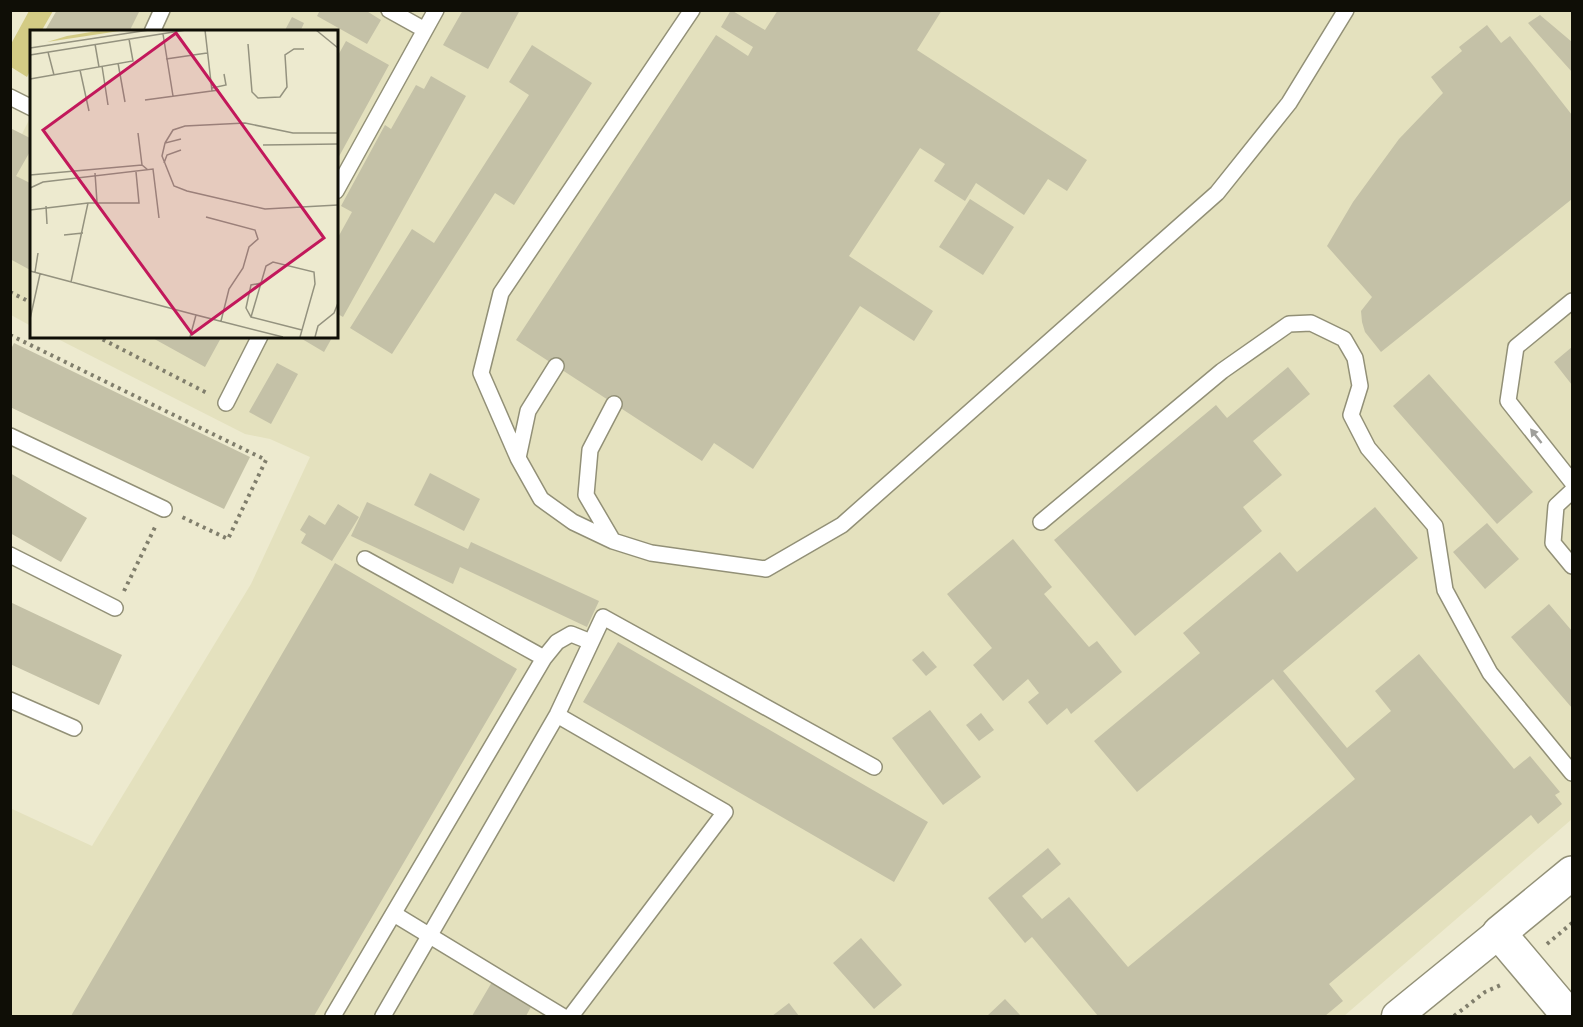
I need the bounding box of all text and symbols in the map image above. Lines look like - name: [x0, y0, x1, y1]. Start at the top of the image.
- inset map: [30, 30, 338, 338]
- one-way arrow: [1530, 428, 1543, 444]

